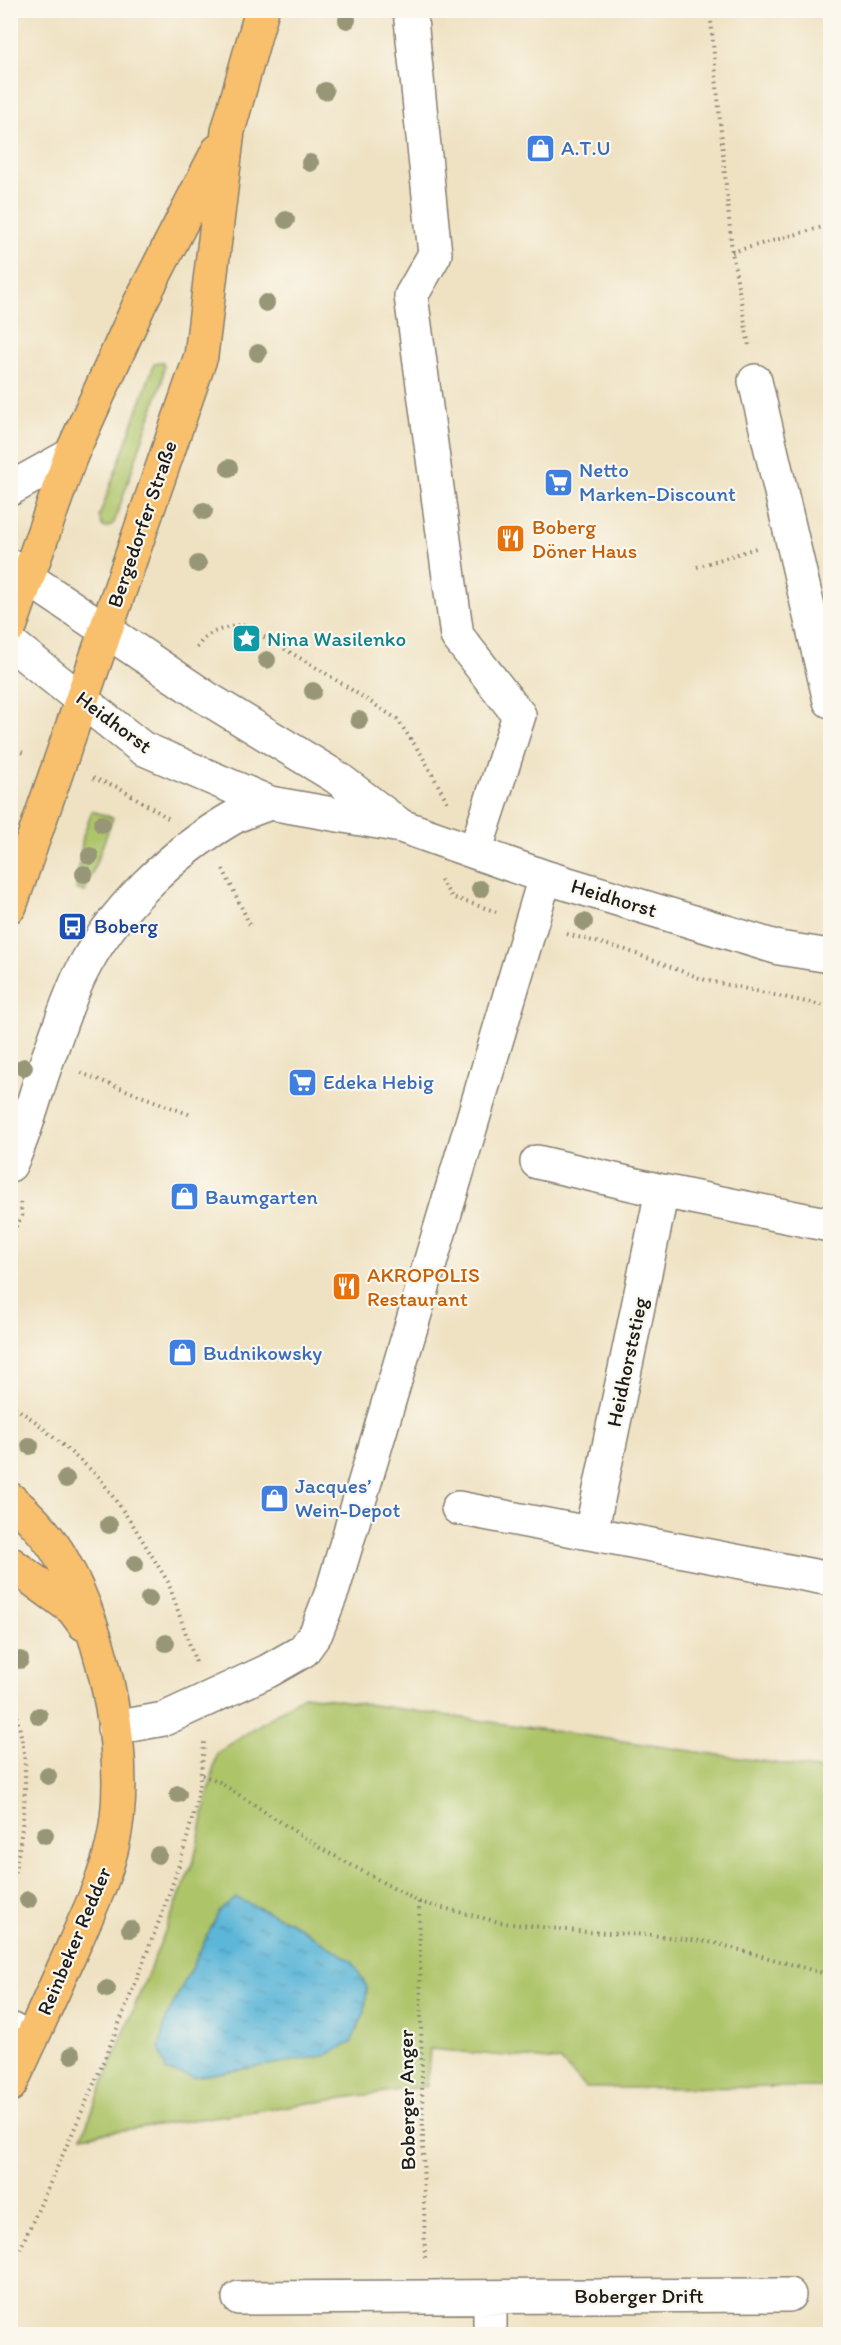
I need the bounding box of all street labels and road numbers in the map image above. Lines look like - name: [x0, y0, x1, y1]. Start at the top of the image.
- street label: Bergedorfer Straße: [101, 437, 182, 611]
- street label: Heidhorst: [71, 685, 157, 758]
- street label: Heidhorst: [568, 873, 660, 922]
- street label: Heidhorststieg: [601, 1295, 653, 1429]
- street label: Reinbeker Redder: [31, 1862, 116, 2019]
- street label: Boberger Anger: [393, 2029, 420, 2171]
- street label: Boberger Drift: [574, 2283, 704, 2308]

